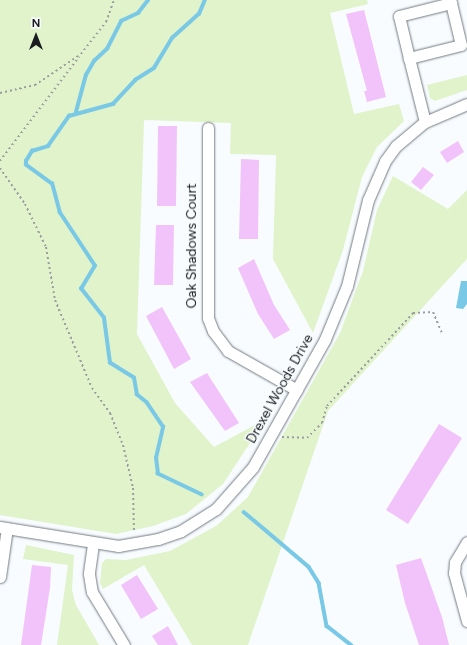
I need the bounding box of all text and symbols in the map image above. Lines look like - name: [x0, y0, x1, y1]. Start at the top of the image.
- north arrow: [16, 16, 56, 56]
- text: N: [32, 17, 40, 30]
- street label: Oak Shadows Court: [184, 184, 200, 308]
- street label: Drexel Woods Drive: [243, 331, 317, 447]

